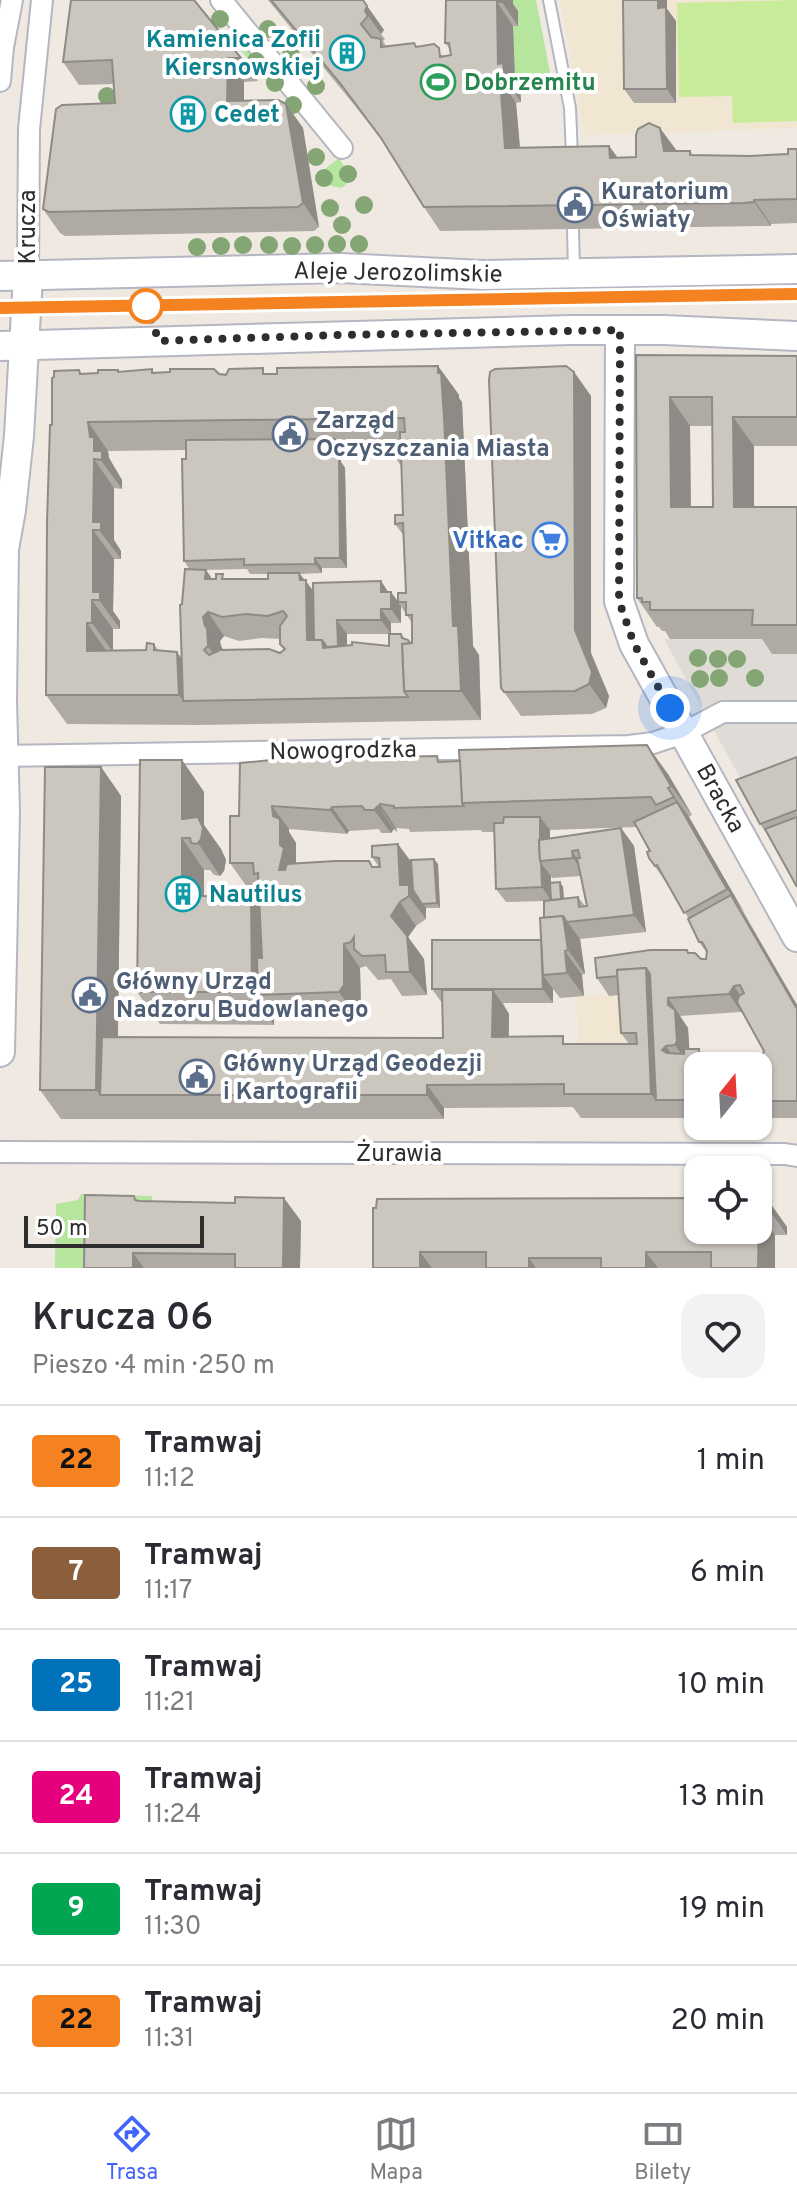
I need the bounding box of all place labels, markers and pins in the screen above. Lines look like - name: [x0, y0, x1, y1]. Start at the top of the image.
- place label: Kamienica Zofii Kiersnowskiej: [146, 26, 321, 84]
- building icon: Kamienica Zofii Kiersnowskiej: [328, 34, 366, 72]
- sports icon: Dobrzemitu: [419, 63, 457, 101]
- place label: Dobrzemitu: [464, 69, 596, 99]
- building icon: Cedet: [169, 95, 207, 133]
- place label: Cedet: [214, 101, 280, 131]
- place label: Kuratorium Oświaty: [601, 178, 729, 236]
- public building icon: Kuratorium Oświaty: [556, 186, 594, 224]
- unlabelled marker: [129, 289, 163, 323]
- place label: Zarząd Oczyszczania Miasta: [316, 407, 550, 465]
- public building icon: Zarząd Oczyszczania Miasta: [271, 415, 309, 453]
- supermarket icon: Vitkac: [531, 521, 569, 559]
- place label: Vitkac: [452, 527, 524, 557]
- building icon: Nautilus: [164, 875, 202, 913]
- place label: Nautilus: [209, 881, 303, 911]
- place label: Główny Urząd Nadzoru Budowlanego: [116, 968, 369, 1026]
- public building icon: Główny Urząd Nadzoru Budowlanego: [71, 976, 109, 1014]
- place label: Główny Urząd Geodezji i Kartografii: [223, 1050, 482, 1108]
- public building icon: Główny Urząd Geodezji i Kartografii: [178, 1058, 216, 1096]

